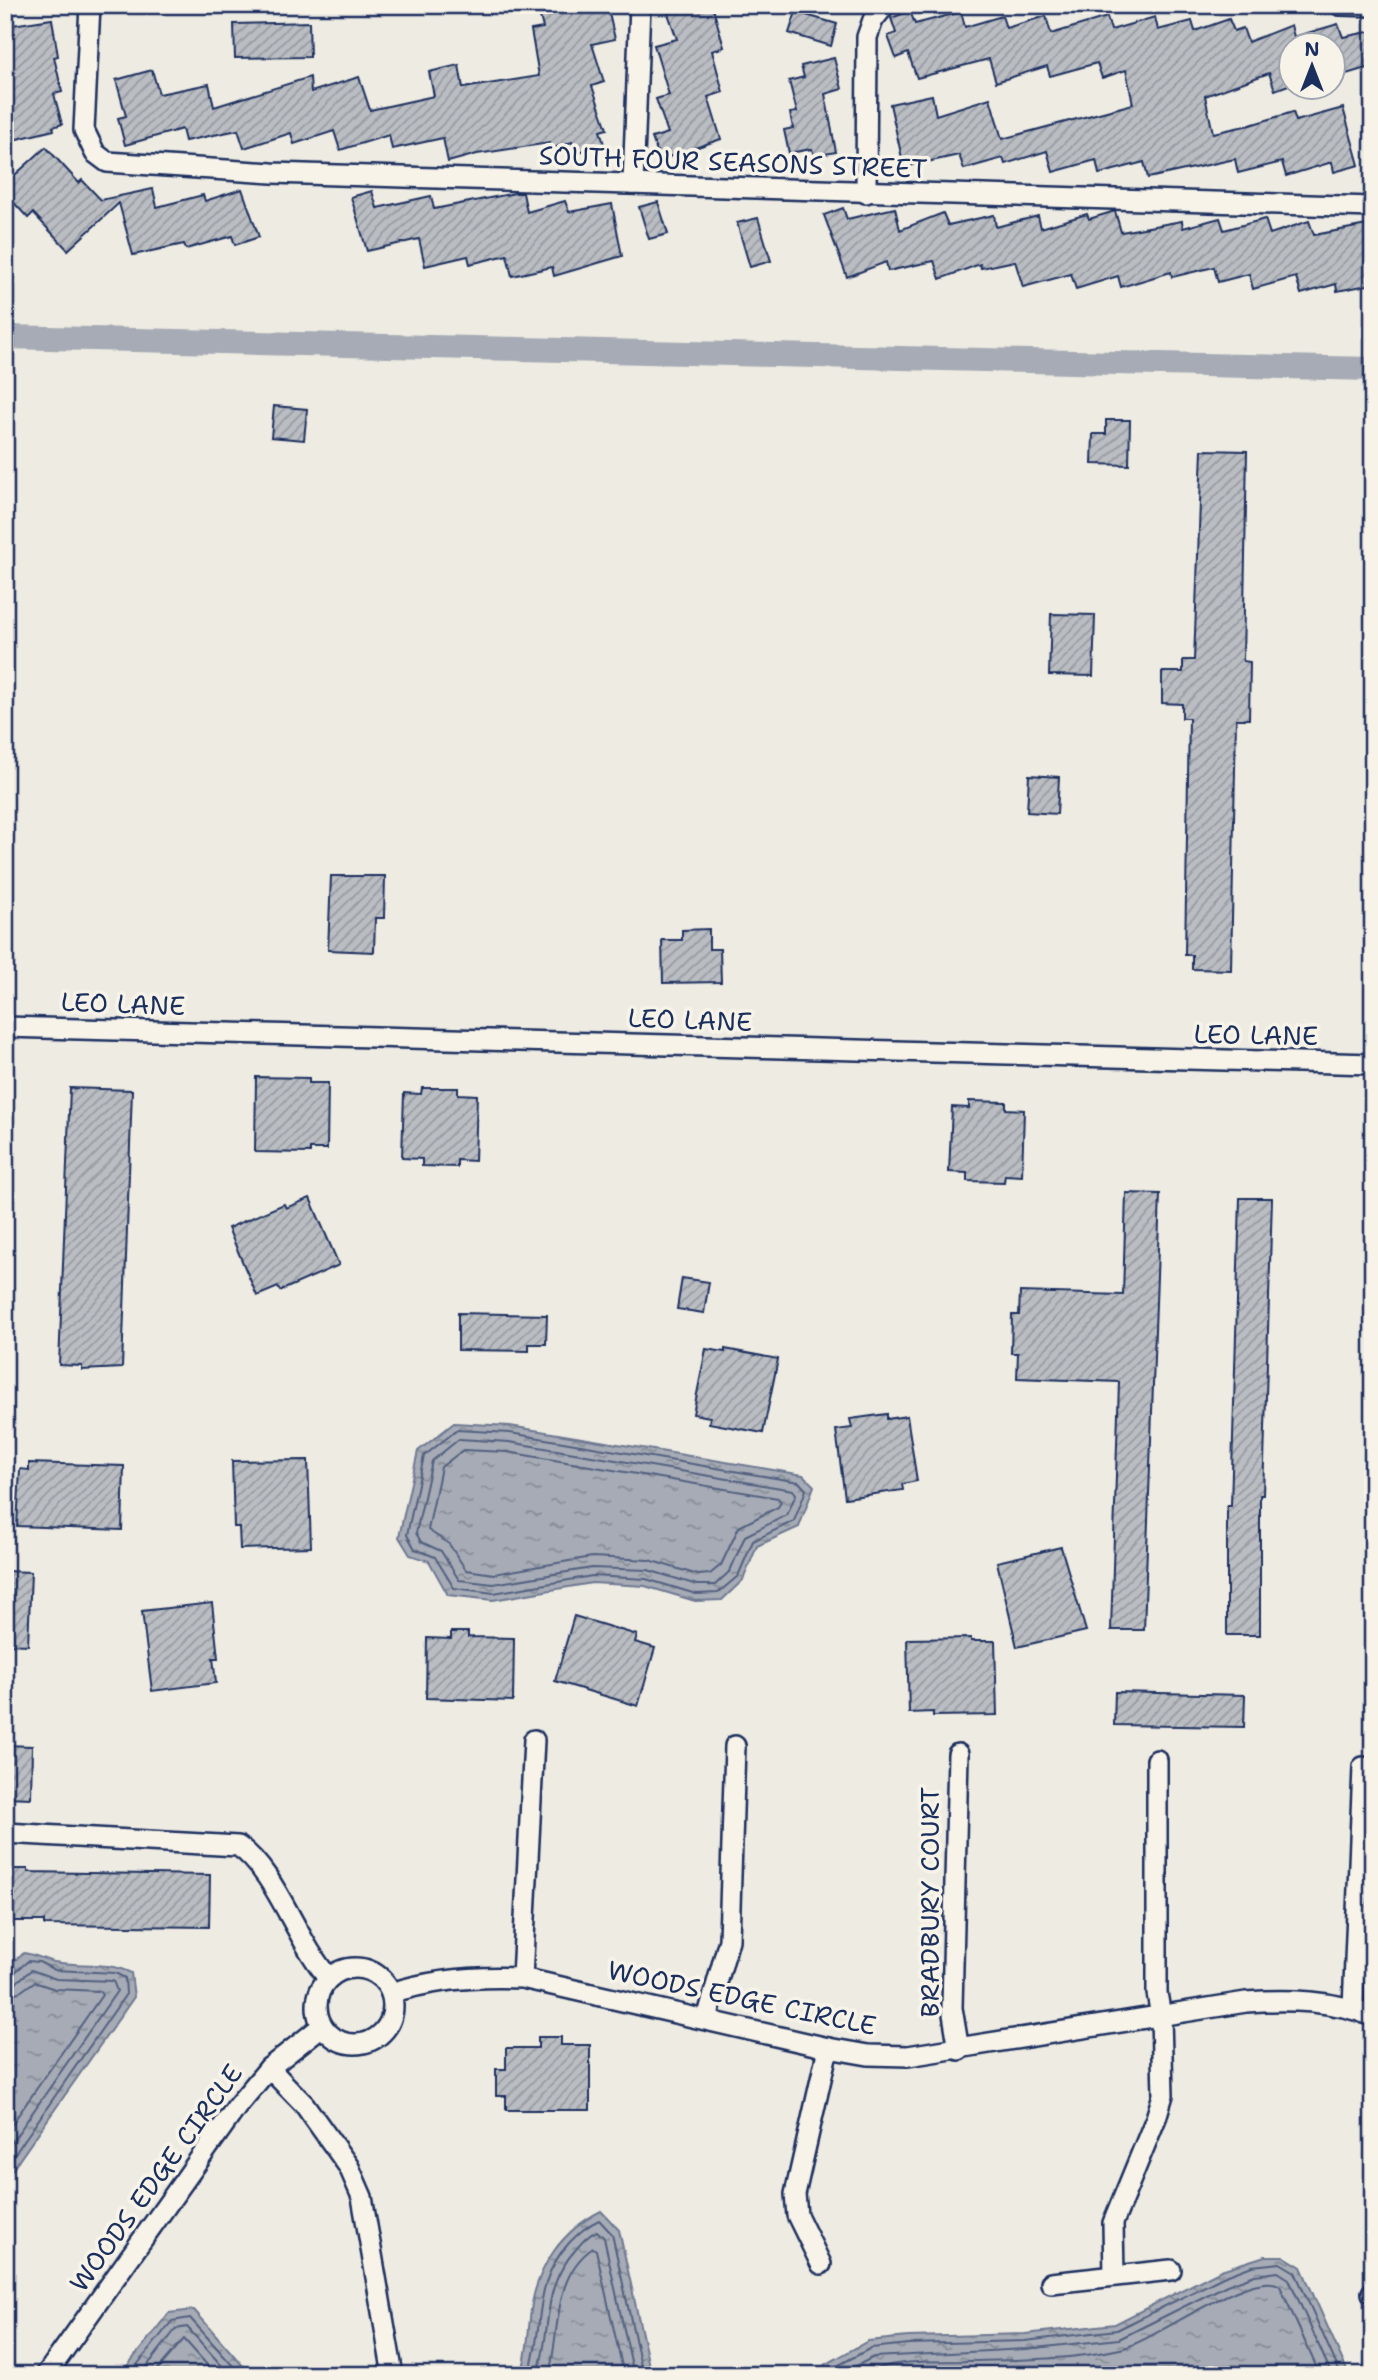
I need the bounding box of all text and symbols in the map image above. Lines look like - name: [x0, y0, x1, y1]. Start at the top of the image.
- north arrow: [1276, 32, 1346, 102]
- text: N: [1304, 37, 1320, 62]
- street label: SOUTH FOUR SEASONS STREET: [538, 137, 928, 186]
- street label: LEO LANE: [60, 984, 186, 1023]
- street label: LEO LANE: [627, 1000, 753, 1039]
- street label: LEO LANE: [1193, 1016, 1319, 1053]
- street label: BRADBURY COURT: [912, 1787, 947, 2017]
- street label: WOODS EDGE CIRCLE: [605, 1952, 880, 2043]
- street label: WOODS EDGE CIRCLE: [61, 2057, 250, 2299]

